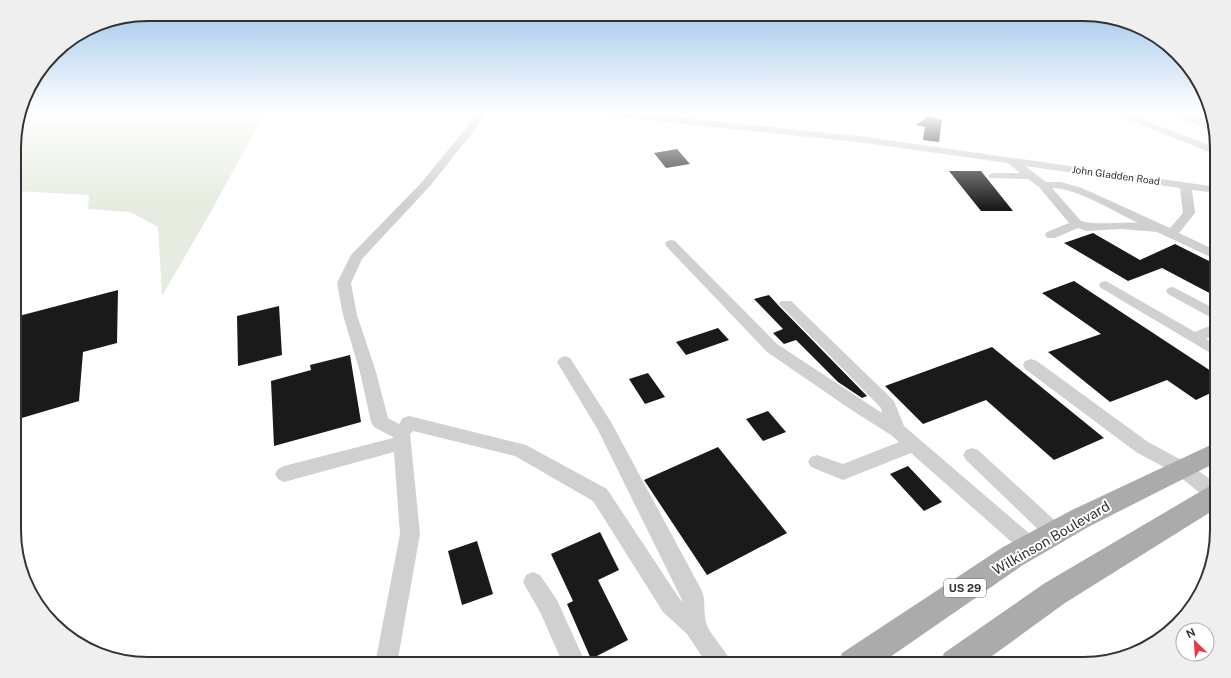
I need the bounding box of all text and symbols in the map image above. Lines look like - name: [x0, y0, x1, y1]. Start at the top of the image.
- street label: John Gladden Road: [1071, 163, 1161, 187]
- street label: Wilkinson Boulevard: [990, 498, 1112, 578]
- road number: US 29: [944, 579, 986, 597]
- north arrow: [1175, 622, 1215, 662]
- text: N: [1184, 626, 1197, 640]

